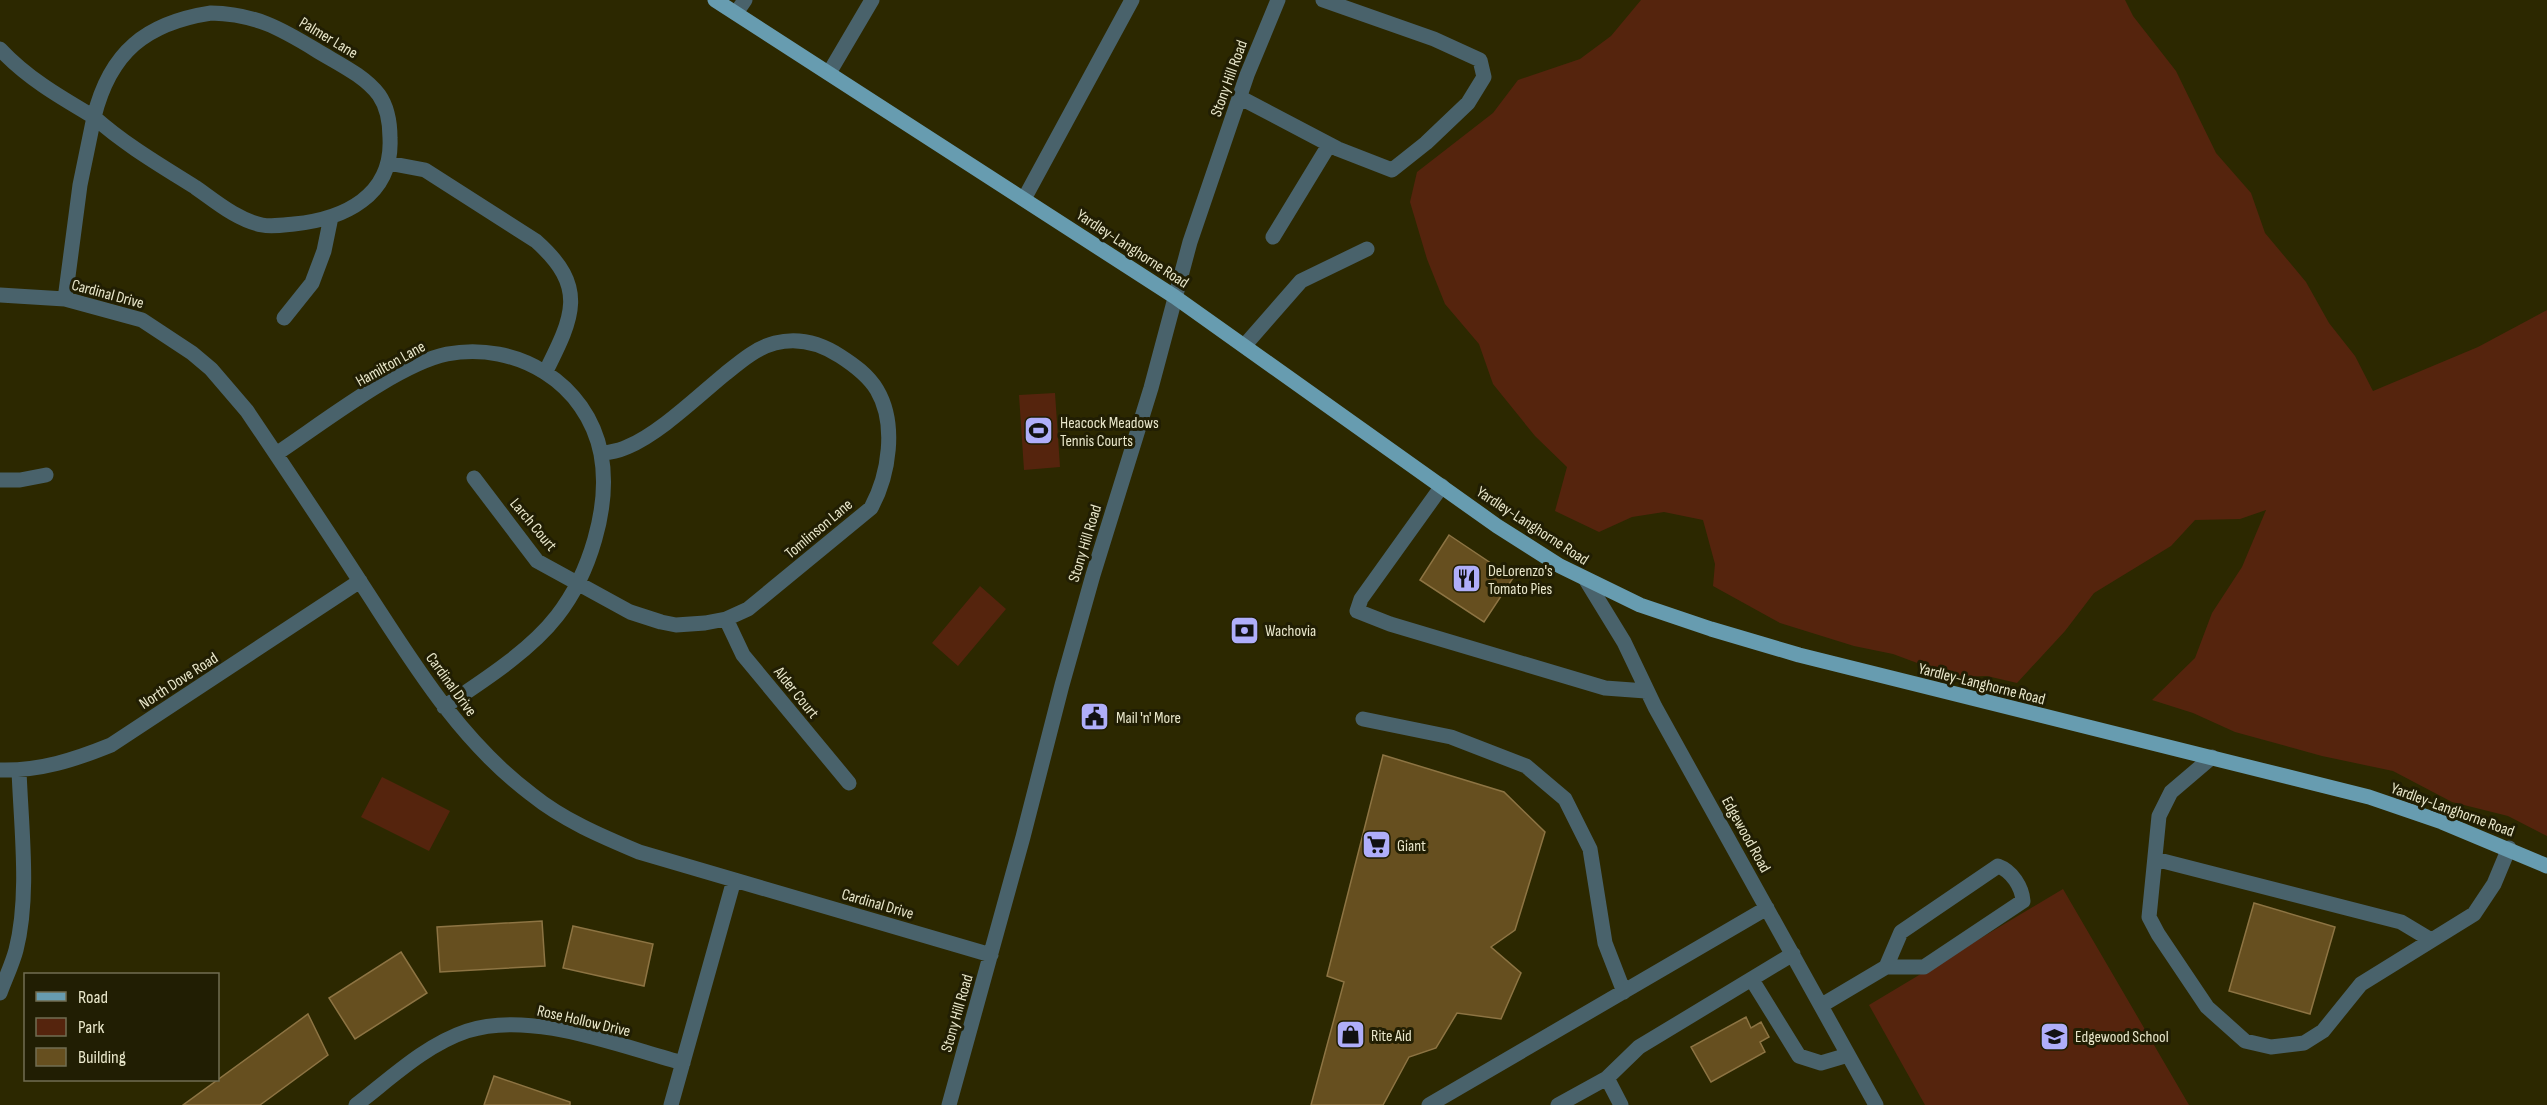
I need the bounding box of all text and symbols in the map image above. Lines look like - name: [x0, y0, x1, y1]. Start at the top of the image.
- street label: Palmer Lane: [296, 13, 361, 63]
- street label: Stony Hill Road: [1207, 38, 1252, 119]
- street label: Yardley-Langhorne Road: [1072, 206, 1192, 293]
- street label: Cardinal Drive: [69, 276, 146, 313]
- street label: Hamilton Lane: [353, 337, 429, 391]
- place label: Heacock Meadows Tennis Courts: [1060, 414, 1159, 451]
- sports icon: Heacock Meadows Tennis Courts: [1023, 415, 1055, 447]
- street label: Yardley-Langhorne Road: [1472, 483, 1592, 570]
- street label: Larch Court: [505, 495, 560, 555]
- street label: Tomlinson Lane: [781, 495, 857, 563]
- street label: Stony Hill Road: [1065, 502, 1106, 584]
- place label: DeLorenzo's Tomato Pies: [1488, 562, 1553, 599]
- restaurant icon: DeLorenzo's Tomato Pies: [1451, 563, 1483, 595]
- bank icon: Wachovia: [1228, 614, 1260, 646]
- place label: Wachovia: [1265, 622, 1316, 641]
- street label: North Dove Road: [136, 649, 222, 714]
- street label: Cardinal Drive: [421, 649, 480, 720]
- street label: Yardley-Langhorne Road: [1916, 659, 2047, 709]
- street label: Alder Court: [769, 663, 822, 723]
- public building icon: Mail 'n' More: [1079, 701, 1111, 733]
- place label: Mail 'n' More: [1116, 709, 1181, 728]
- street label: Yardley-Langhorne Road: [2388, 779, 2517, 842]
- street label: Edgewood Road: [1717, 793, 1774, 876]
- supermarket icon: Giant: [1360, 829, 1392, 861]
- place label: Giant: [1397, 837, 1426, 856]
- street label: Cardinal Drive: [839, 885, 916, 924]
- street label: Stony Hill Road: [937, 972, 978, 1054]
- legend: [24, 973, 219, 1081]
- text: Road: [78, 987, 108, 1008]
- street label: Rose Hollow Drive: [535, 1001, 632, 1041]
- text: Park: [78, 1017, 104, 1038]
- shop icon: Rite Aid: [1334, 1019, 1366, 1051]
- school or university icon: Edgewood School: [2038, 1020, 2070, 1052]
- place label: Rite Aid: [1371, 1027, 1412, 1046]
- place label: Edgewood School: [2075, 1028, 2169, 1047]
- text: Building: [78, 1047, 126, 1068]

